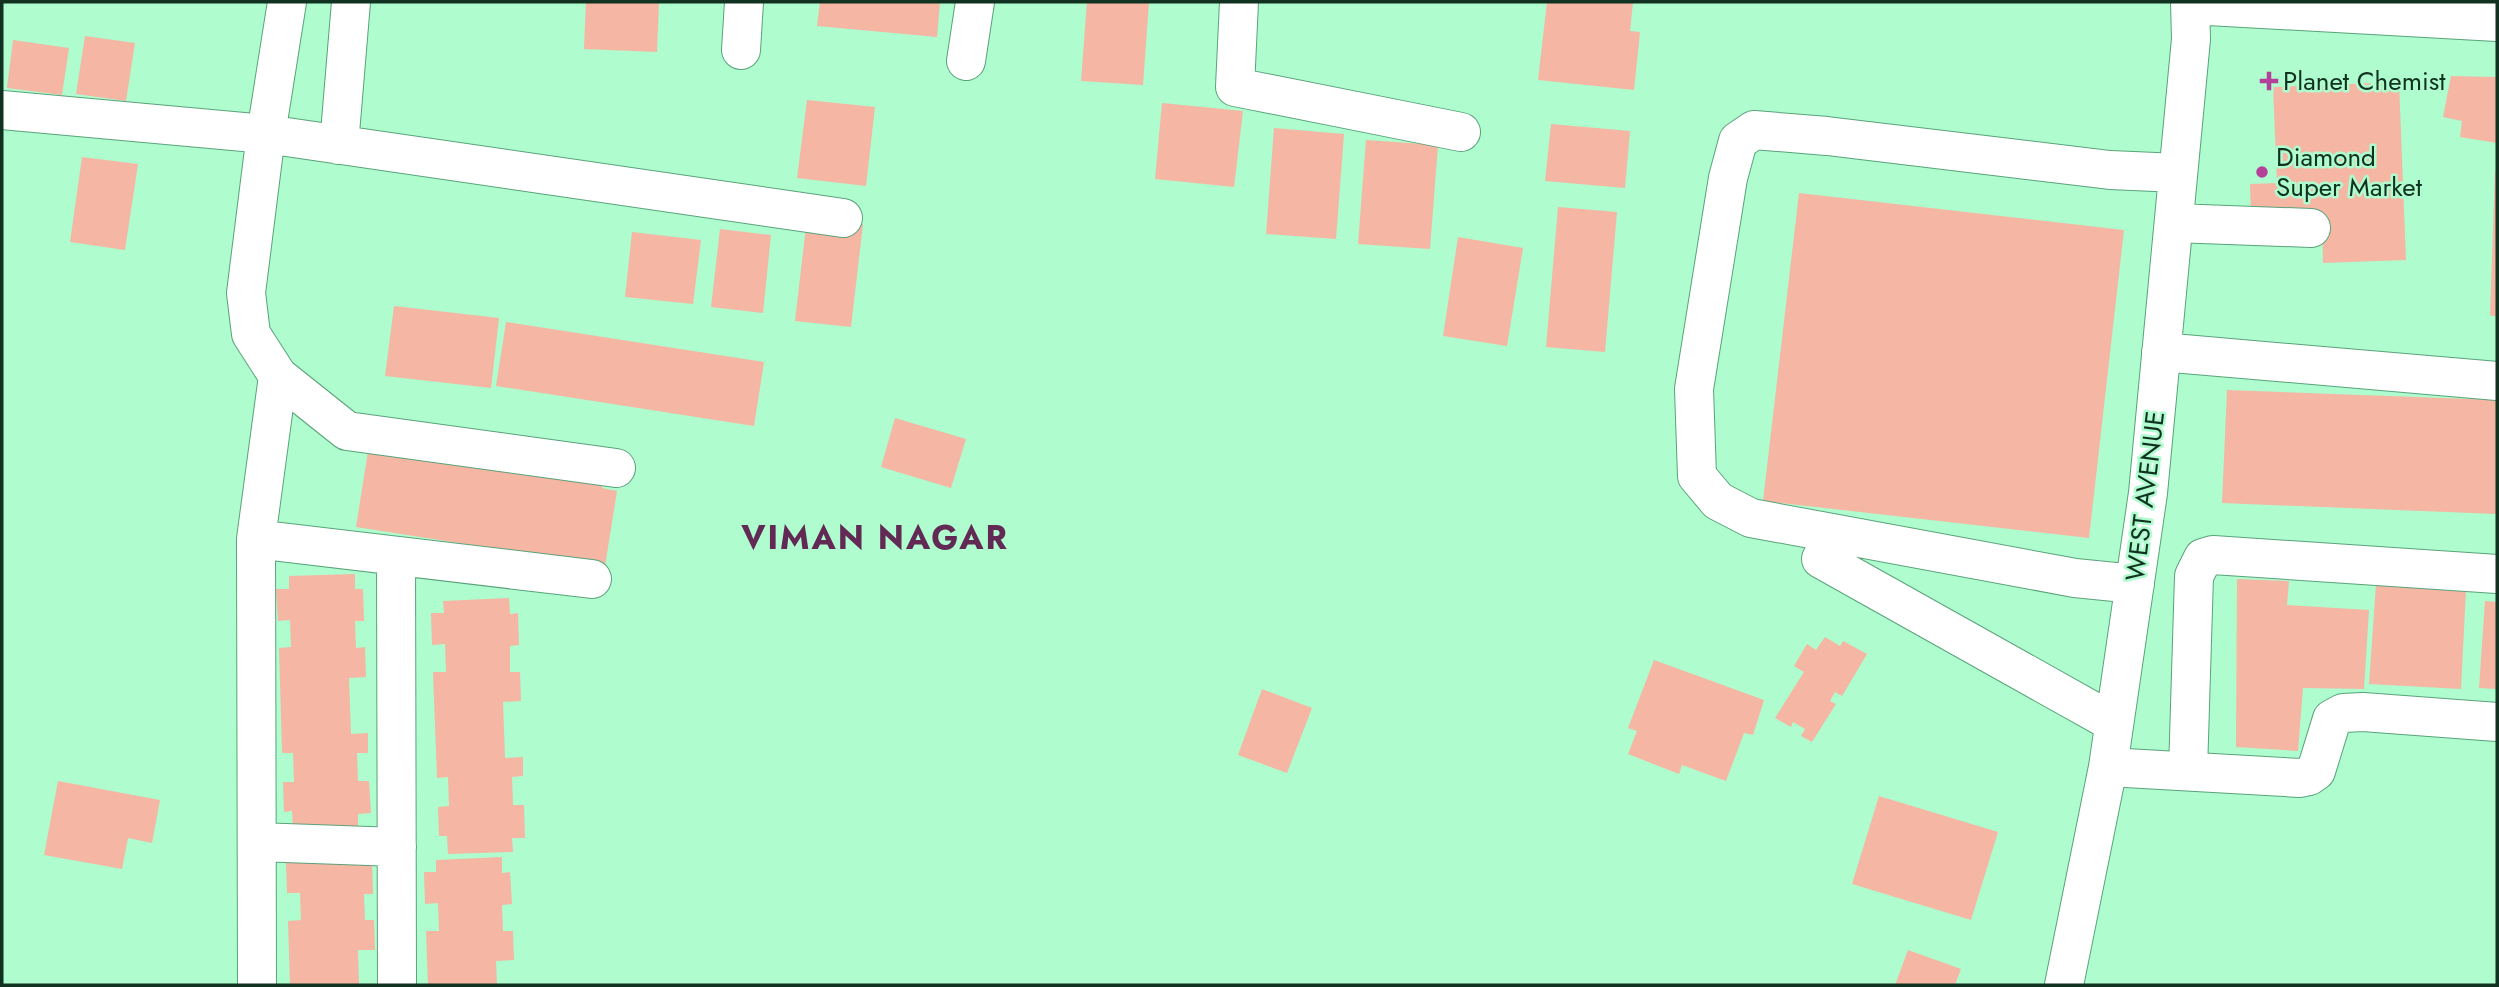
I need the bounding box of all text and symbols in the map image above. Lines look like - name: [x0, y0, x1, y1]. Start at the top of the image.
- place label: Planet Chemist: [2283, 62, 2446, 100]
- marker: Planet Chemist: [2261, 73, 2277, 89]
- place label: Diamond Super Market: [2276, 138, 2423, 206]
- marker: Diamond Super Market: [2254, 164, 2270, 180]
- street label: WEST AVENUE: [2116, 409, 2174, 583]
- district label: VIMAN NAGAR: [740, 514, 1009, 561]

